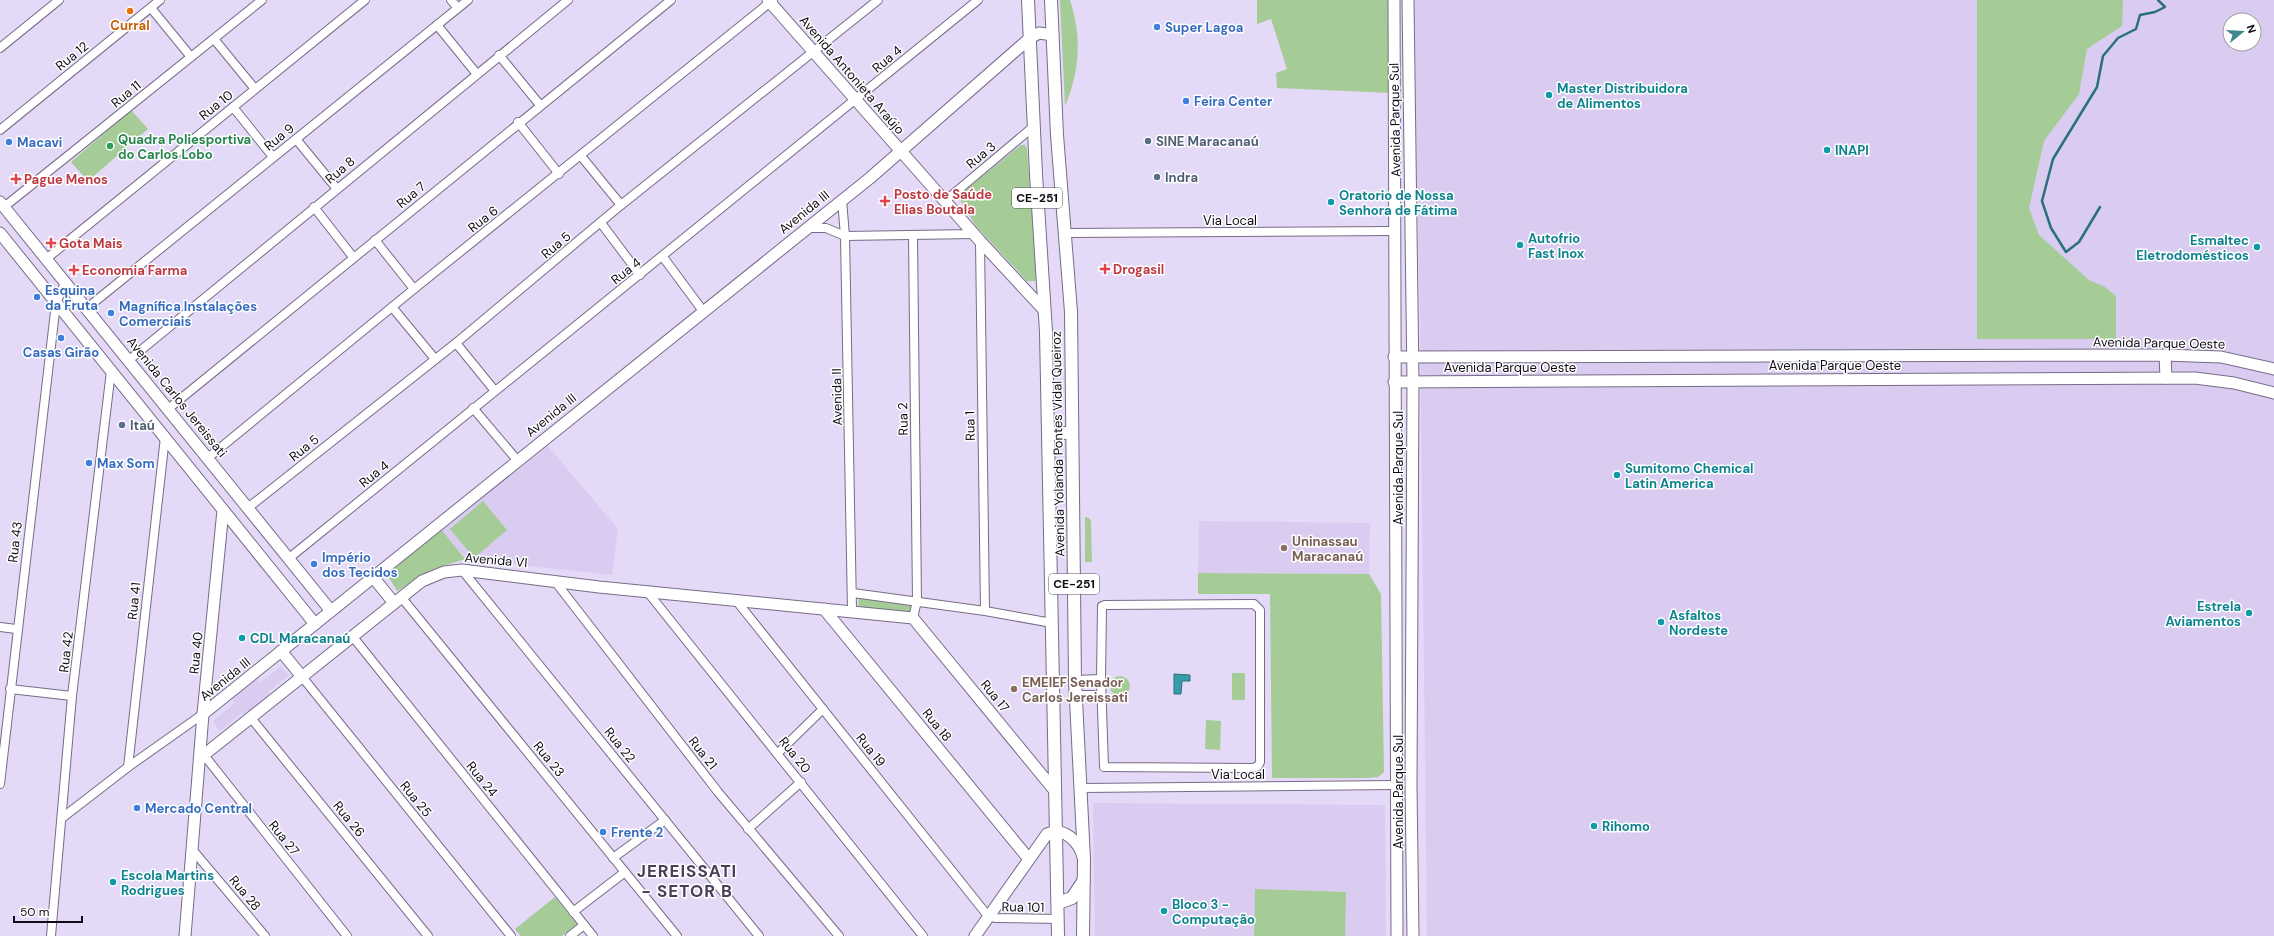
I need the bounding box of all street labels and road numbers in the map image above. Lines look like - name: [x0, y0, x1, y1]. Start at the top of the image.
- street label: Avenida Antonieta Araújo: [796, 12, 908, 138]
- street label: Rua 12: [52, 38, 92, 74]
- street label: Rua 4: [869, 42, 905, 76]
- street label: Avenida Parque Sul: [1386, 63, 1404, 177]
- street label: Rua 11: [108, 77, 144, 111]
- street label: Rua 10: [196, 86, 236, 124]
- street label: Rua 9: [260, 120, 298, 154]
- street label: Rua 3: [963, 138, 999, 172]
- street label: Rua 8: [322, 153, 358, 187]
- street label: Rua 7: [393, 178, 429, 212]
- street label: Avenida III: [775, 186, 833, 238]
- road number: CE-251: [1012, 188, 1062, 208]
- street label: Rua 6: [464, 202, 502, 236]
- street label: Via Local: [1203, 212, 1257, 229]
- street label: Rua 5: [538, 228, 574, 262]
- street label: Rua 4: [608, 254, 645, 288]
- street label: Avenida Yolanda Pontes Vidal Queiroz: [1048, 331, 1068, 557]
- street label: Avenida Carlos Jereissati: [123, 333, 231, 461]
- street label: Avenida Parque Oeste: [2093, 333, 2225, 353]
- street label: Avenida Parque Oeste: [1769, 357, 1901, 374]
- street label: Avenida Parque Oeste: [1444, 359, 1576, 376]
- street label: Avenida II: [828, 368, 846, 426]
- street label: Avenida III: [522, 389, 580, 441]
- street label: Rua 2: [894, 402, 912, 436]
- street label: Rua 1: [961, 411, 979, 441]
- street label: Avenida Parque Sul: [1390, 411, 1407, 525]
- street label: Rua 5: [286, 431, 322, 465]
- street label: Rua 4: [356, 457, 392, 491]
- street label: Rua 43: [4, 520, 26, 564]
- street label: Avenida VI: [464, 549, 528, 571]
- road number: CE-251: [1049, 574, 1099, 594]
- street label: Rua 41: [124, 581, 144, 621]
- street label: Rua 42: [55, 631, 77, 673]
- street label: Rua 40: [185, 631, 207, 675]
- street label: Avenida III: [196, 653, 254, 705]
- street label: Rua 17: [977, 676, 1013, 716]
- street label: Rua 18: [919, 705, 956, 745]
- street label: Rua 22: [601, 724, 639, 766]
- street label: Rua 19: [852, 730, 890, 770]
- street label: Rua 21: [685, 733, 721, 773]
- street label: Rua 20: [775, 733, 815, 777]
- street label: Avenida Parque Sul: [1390, 735, 1407, 849]
- street label: Rua 23: [530, 738, 568, 780]
- street label: Rua 24: [463, 758, 502, 800]
- street label: Via Local: [1211, 766, 1265, 783]
- street label: Rua 25: [396, 778, 436, 820]
- street label: Rua 26: [329, 798, 369, 840]
- street label: Rua 27: [265, 817, 303, 859]
- street label: Rua 28: [225, 872, 265, 914]
- street label: Rua 101: [1001, 898, 1045, 916]

